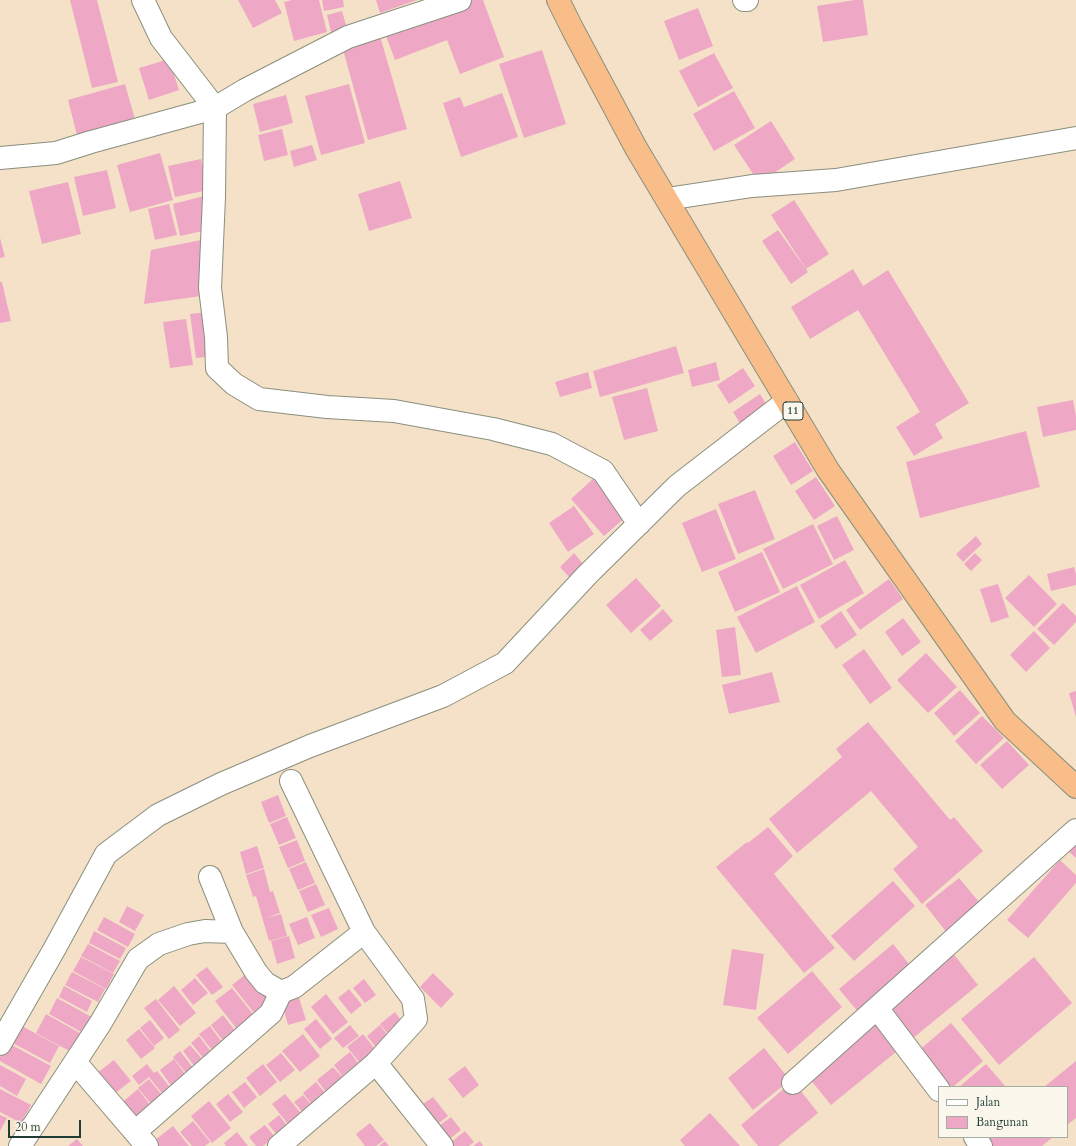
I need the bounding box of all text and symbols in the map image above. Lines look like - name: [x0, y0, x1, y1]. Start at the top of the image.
- road number: 11: [783, 402, 803, 420]
- legend: [938, 1086, 1068, 1138]
- text: Jalan: [976, 1094, 1000, 1110]
- scale bar: [10, 1112, 83, 1138]
- text: Bangunan: [976, 1114, 1028, 1130]
- text: 20 m: [15, 1119, 41, 1135]

